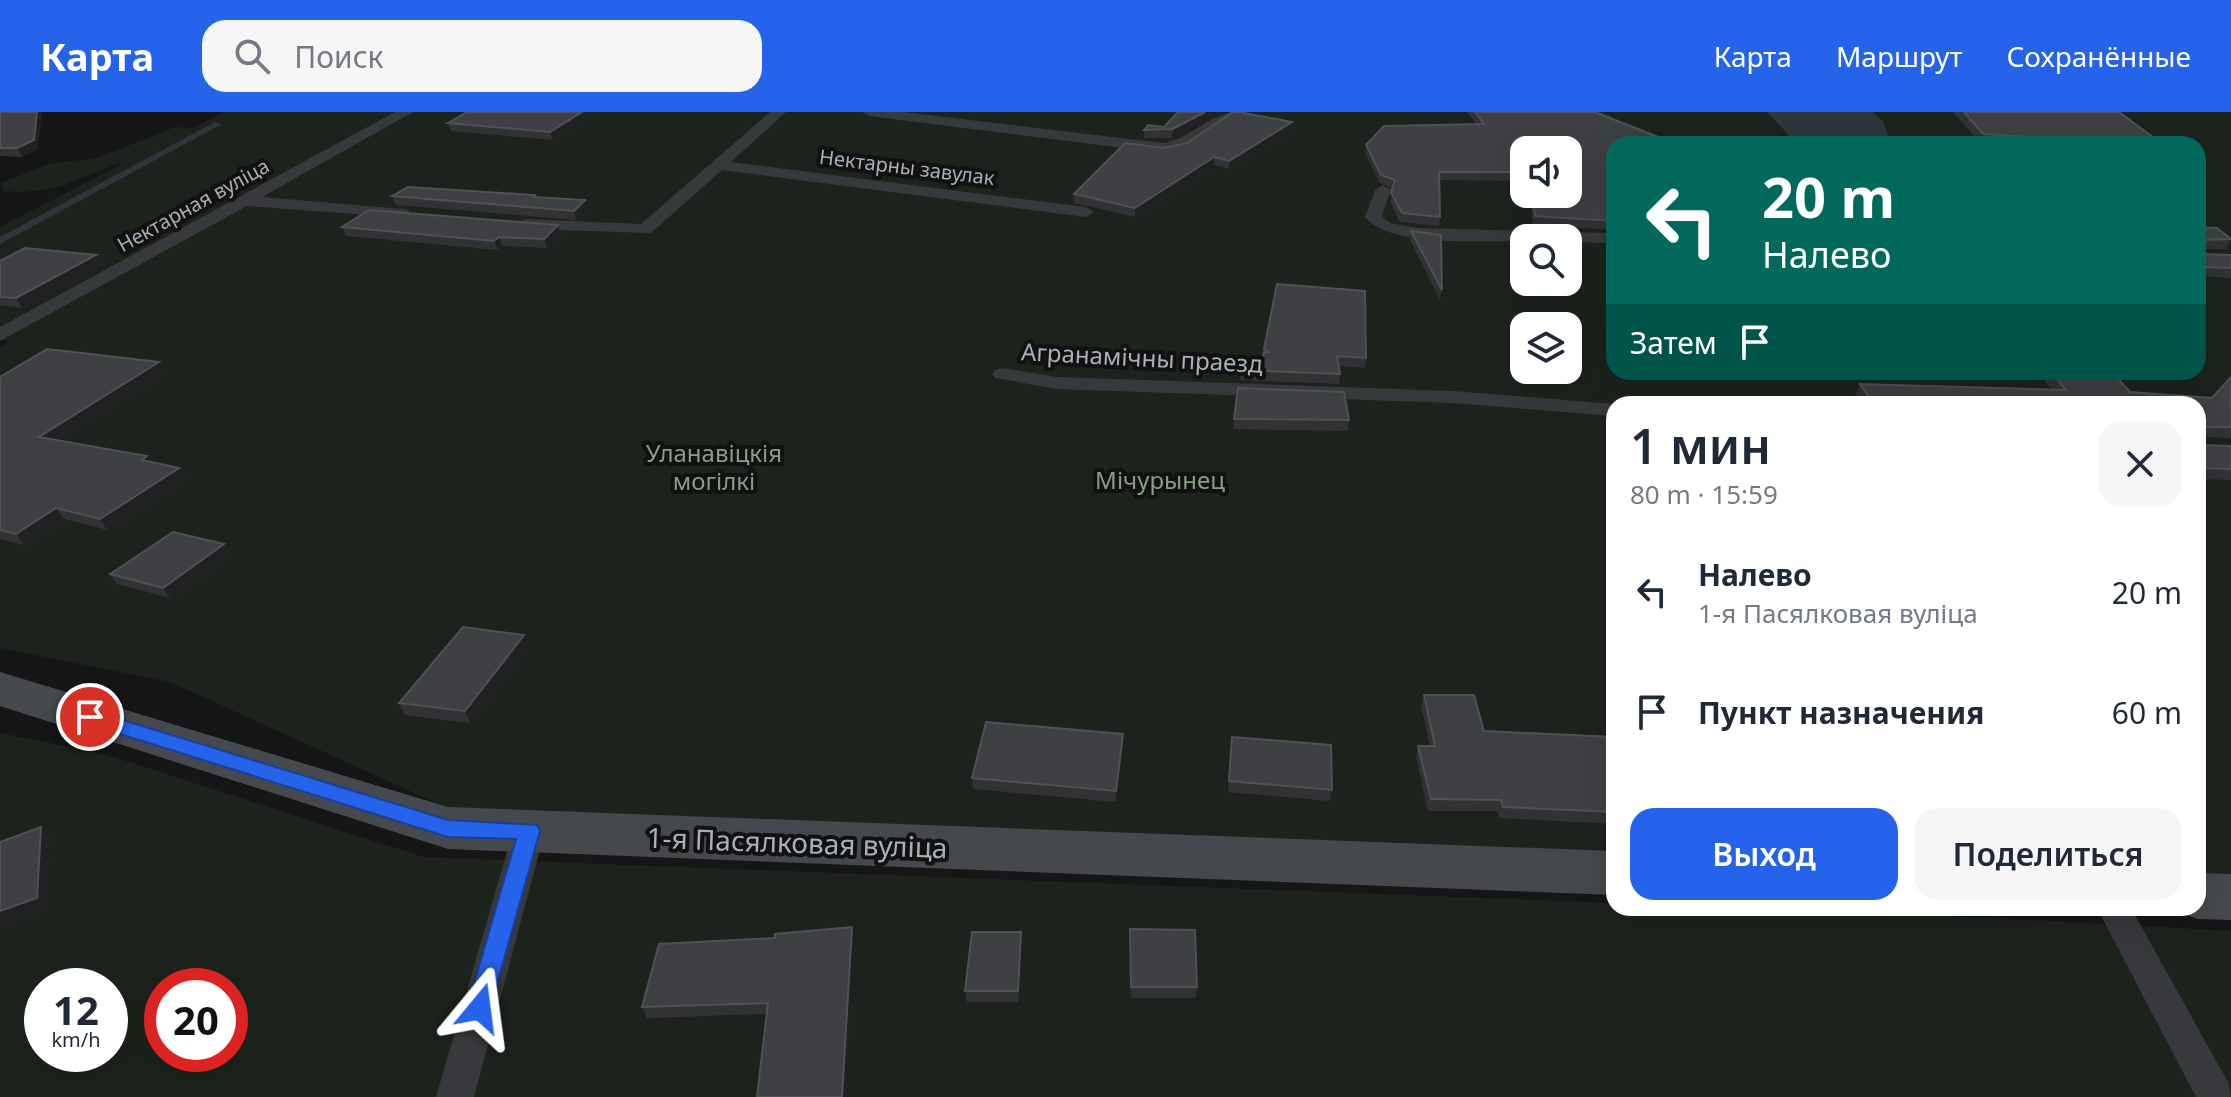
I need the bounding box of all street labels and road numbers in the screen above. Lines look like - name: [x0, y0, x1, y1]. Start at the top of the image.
- street label: Нектарны завулак: [818, 143, 997, 191]
- street label: Нектарная вуліца: [112, 152, 274, 258]
- street label: Агранамічны праезд: [1020, 334, 1264, 380]
- street label: 1-я Пасялковая вуліца: [646, 818, 948, 866]

